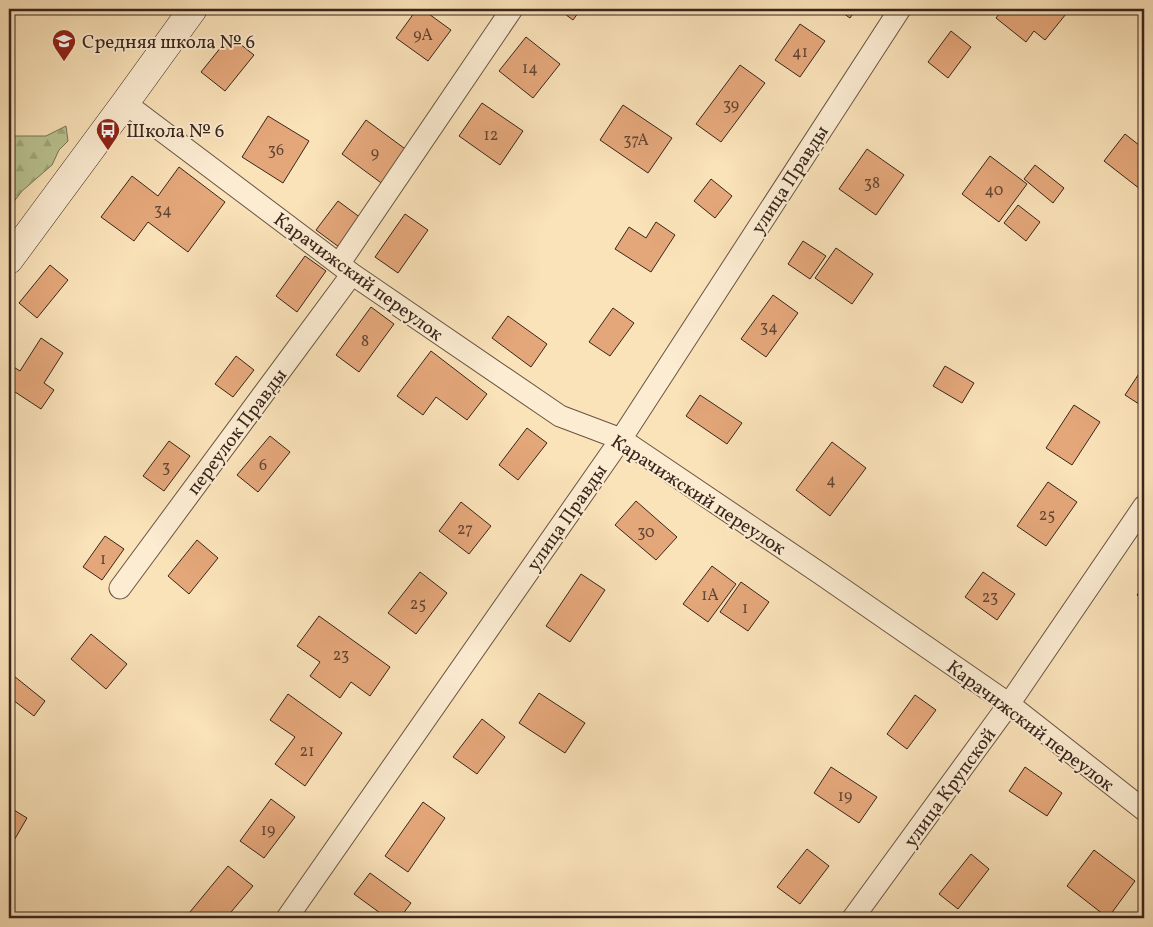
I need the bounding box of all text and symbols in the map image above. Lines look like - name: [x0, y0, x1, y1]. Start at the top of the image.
- house number: 9A: [413, 25, 433, 47]
- school or university icon: Средняя школа № 6: [51, 28, 77, 62]
- place label: Средняя школа № 6: [82, 30, 255, 56]
- house number: 41: [792, 42, 808, 64]
- house number: 14: [522, 58, 538, 80]
- house number: 39: [723, 95, 739, 117]
- bus stop icon: Школа № 6: [95, 117, 121, 151]
- place label: Школа № 6: [126, 119, 224, 145]
- street label: улица Правды: [746, 121, 836, 240]
- house number: 12: [484, 125, 498, 147]
- house number: 37А: [623, 130, 649, 152]
- house number: 36: [268, 140, 284, 162]
- house number: 9: [371, 143, 379, 165]
- house number: 38: [864, 173, 880, 195]
- house number: 40: [985, 180, 1003, 202]
- house number: 34: [154, 200, 172, 222]
- street label: Карачижский переулок: [268, 207, 448, 348]
- house number: 34: [760, 317, 778, 339]
- house number: 8: [361, 331, 369, 353]
- street label: переулок Правды: [181, 364, 294, 501]
- street label: Карачижский переулок: [605, 429, 790, 562]
- house number: 6: [259, 455, 267, 477]
- house number: 3: [162, 457, 170, 479]
- street label: улица Правды: [521, 460, 614, 577]
- house number: 4: [826, 470, 836, 492]
- house number: 25: [1039, 505, 1055, 527]
- house number: 27: [457, 519, 473, 541]
- house number: 30: [637, 522, 655, 544]
- house number: 1: [100, 549, 106, 571]
- house number: 1А: [701, 585, 719, 607]
- house number: 23: [982, 587, 998, 609]
- house number: 25: [410, 594, 426, 616]
- house number: 1: [742, 598, 748, 620]
- house number: 23: [333, 645, 349, 667]
- street label: Карачижский переулок: [941, 655, 1119, 798]
- street label: улица Крупской: [898, 723, 1003, 853]
- house number: 21: [300, 741, 314, 763]
- house number: 19: [838, 786, 852, 808]
- house number: 19: [261, 820, 275, 842]

